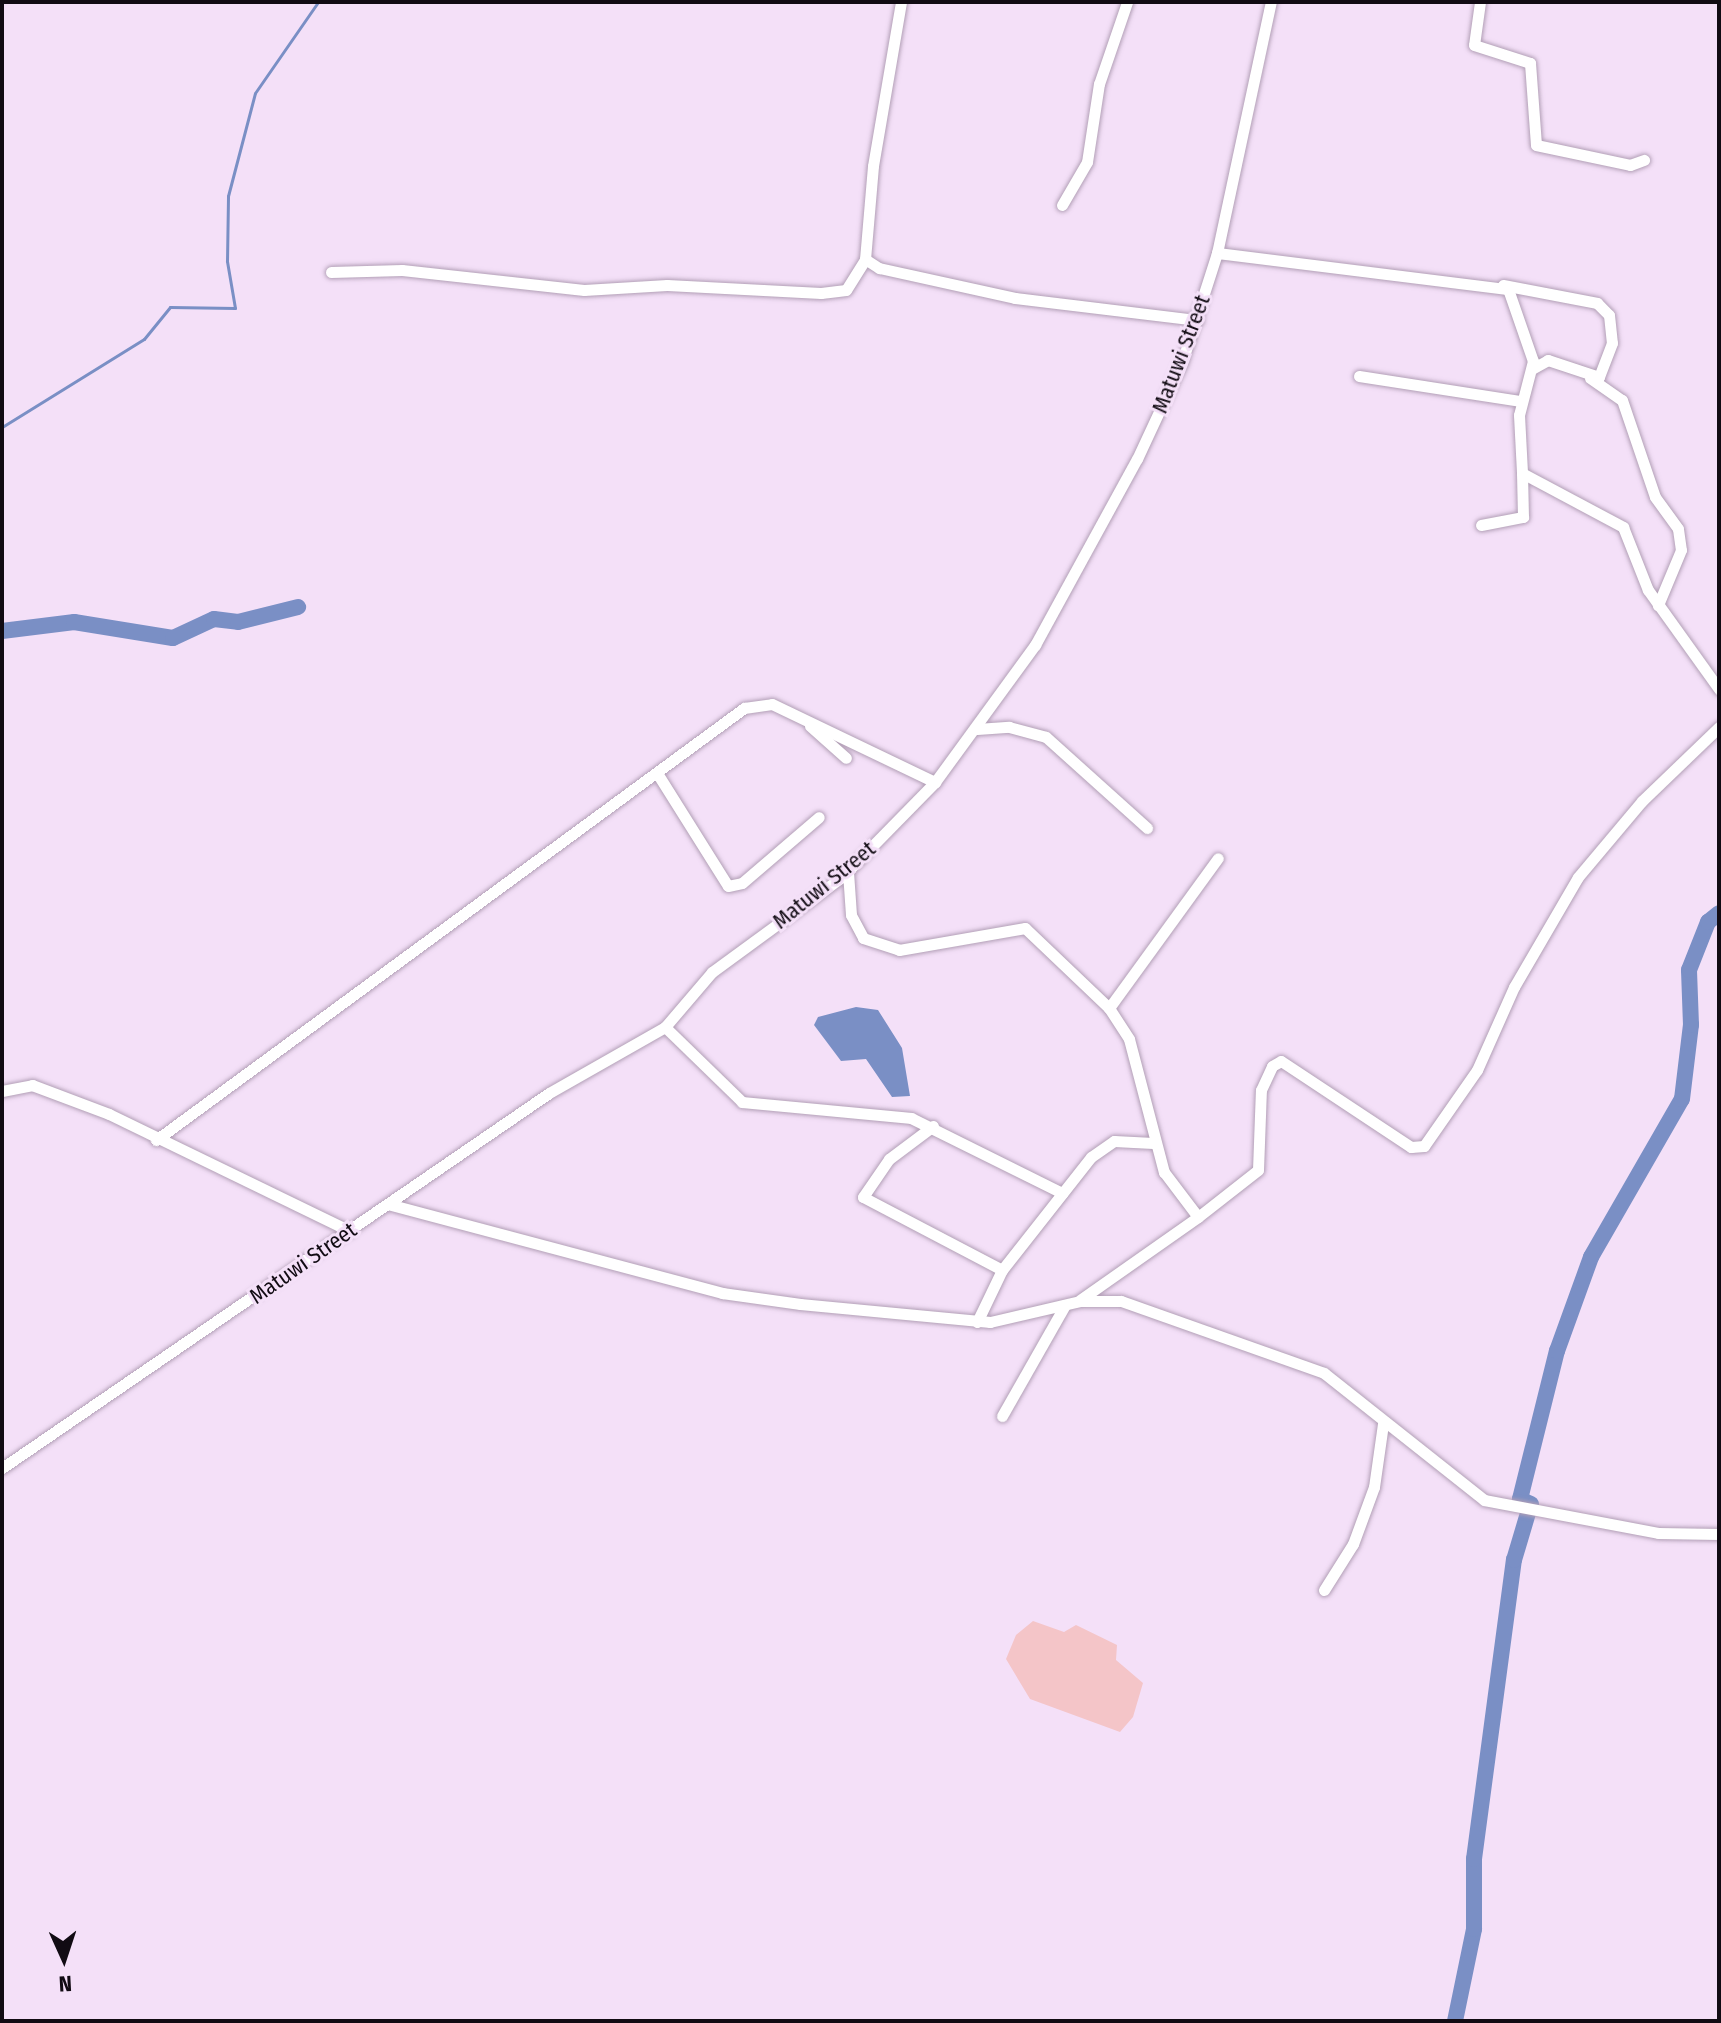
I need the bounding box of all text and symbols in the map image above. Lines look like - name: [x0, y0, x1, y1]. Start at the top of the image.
- street label: Matuwi Street: [1146, 291, 1216, 417]
- street label: Matuwi Street: [767, 836, 881, 934]
- street label: Matuwi Street: [245, 1217, 361, 1309]
- north arrow: [24, 1919, 104, 1999]
- text: N: [58, 1970, 73, 1997]

